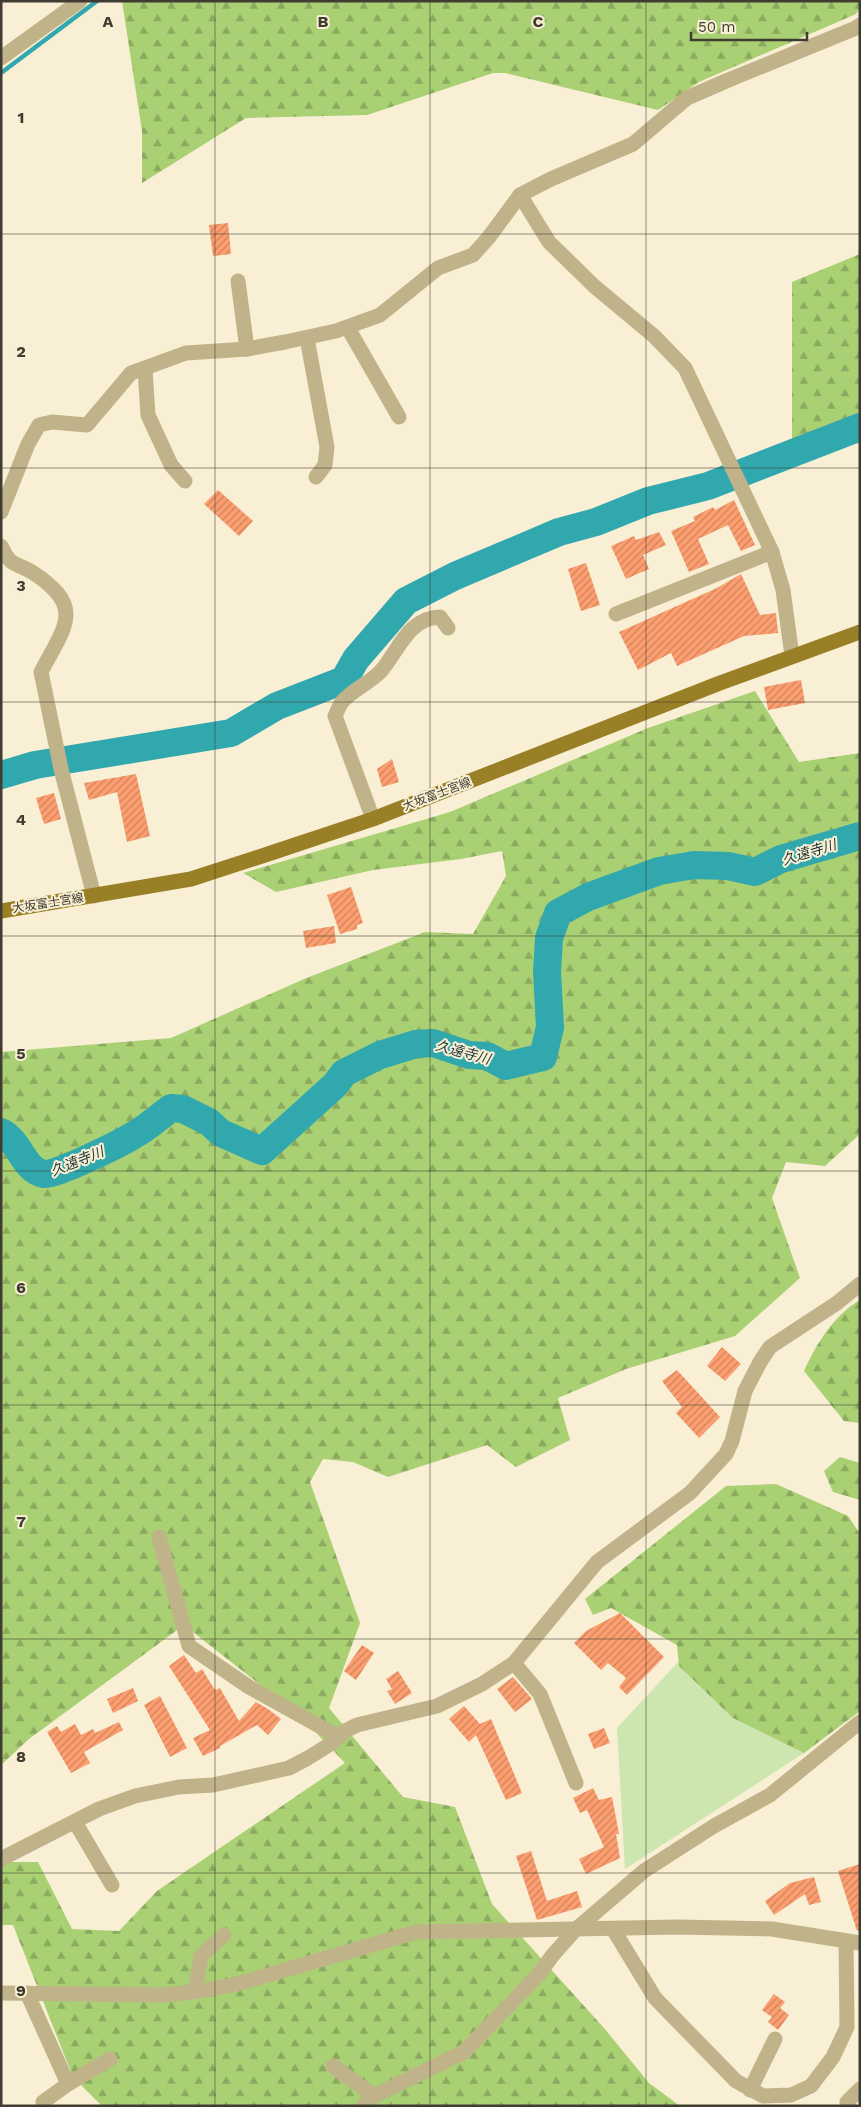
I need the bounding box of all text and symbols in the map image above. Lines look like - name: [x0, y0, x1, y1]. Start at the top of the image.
- scale bar: [691, 10, 807, 42]
- text: A: [103, 12, 114, 31]
- text: B: [318, 12, 329, 31]
- text: C: [533, 12, 544, 31]
- text: 50 m: [698, 18, 735, 36]
- text: 1: [18, 108, 24, 127]
- text: 2: [16, 342, 26, 361]
- text: 3: [16, 576, 26, 595]
- street label: 大坂富士宮線: [401, 775, 473, 813]
- text: 4: [16, 810, 26, 829]
- water label: 久遠寺川: [780, 836, 840, 868]
- street label: 大坂富士宮線: [11, 890, 85, 916]
- water label: 久遠寺川: [434, 1037, 494, 1067]
- text: 5: [16, 1044, 26, 1063]
- water label: 久遠寺川: [48, 1142, 108, 1179]
- text: 6: [16, 1278, 26, 1297]
- text: 7: [16, 1512, 26, 1531]
- text: 8: [16, 1747, 26, 1766]
- text: 9: [16, 1981, 26, 2000]

